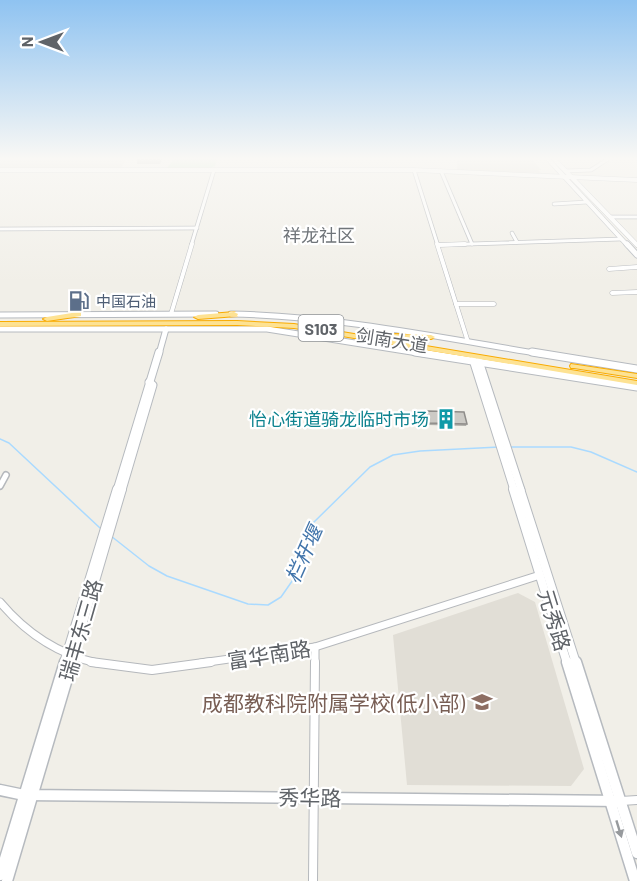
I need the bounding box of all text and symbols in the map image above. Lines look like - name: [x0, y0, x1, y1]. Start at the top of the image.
- north arrow: [12, 12, 72, 72]
- text: N: [17, 37, 36, 47]
- district label: 祥龙社区: [283, 224, 355, 246]
- fuel station icon: 中国石油: [67, 289, 91, 313]
- place label: 中国石油: [96, 292, 156, 310]
- road number: S103: [298, 315, 344, 341]
- street label: 剑南大道: [355, 324, 429, 356]
- building icon: 怡心街道骑龙临时市场: [434, 407, 458, 431]
- place label: 怡心街道骑龙临时市场: [249, 408, 429, 430]
- water label: 栏杆堰: [280, 519, 327, 586]
- street label: 瑞丰东三路: [54, 576, 106, 684]
- street label: 元秀路: [534, 586, 576, 654]
- street label: 富华南路: [226, 635, 312, 673]
- place label: 成都教科院附属学校(低小部): [202, 690, 466, 715]
- school or university icon: 成都教科院附属学校(低小部): [470, 690, 494, 714]
- street label: 秀华路: [278, 784, 342, 810]
- one-way arrow: [615, 820, 624, 838]

